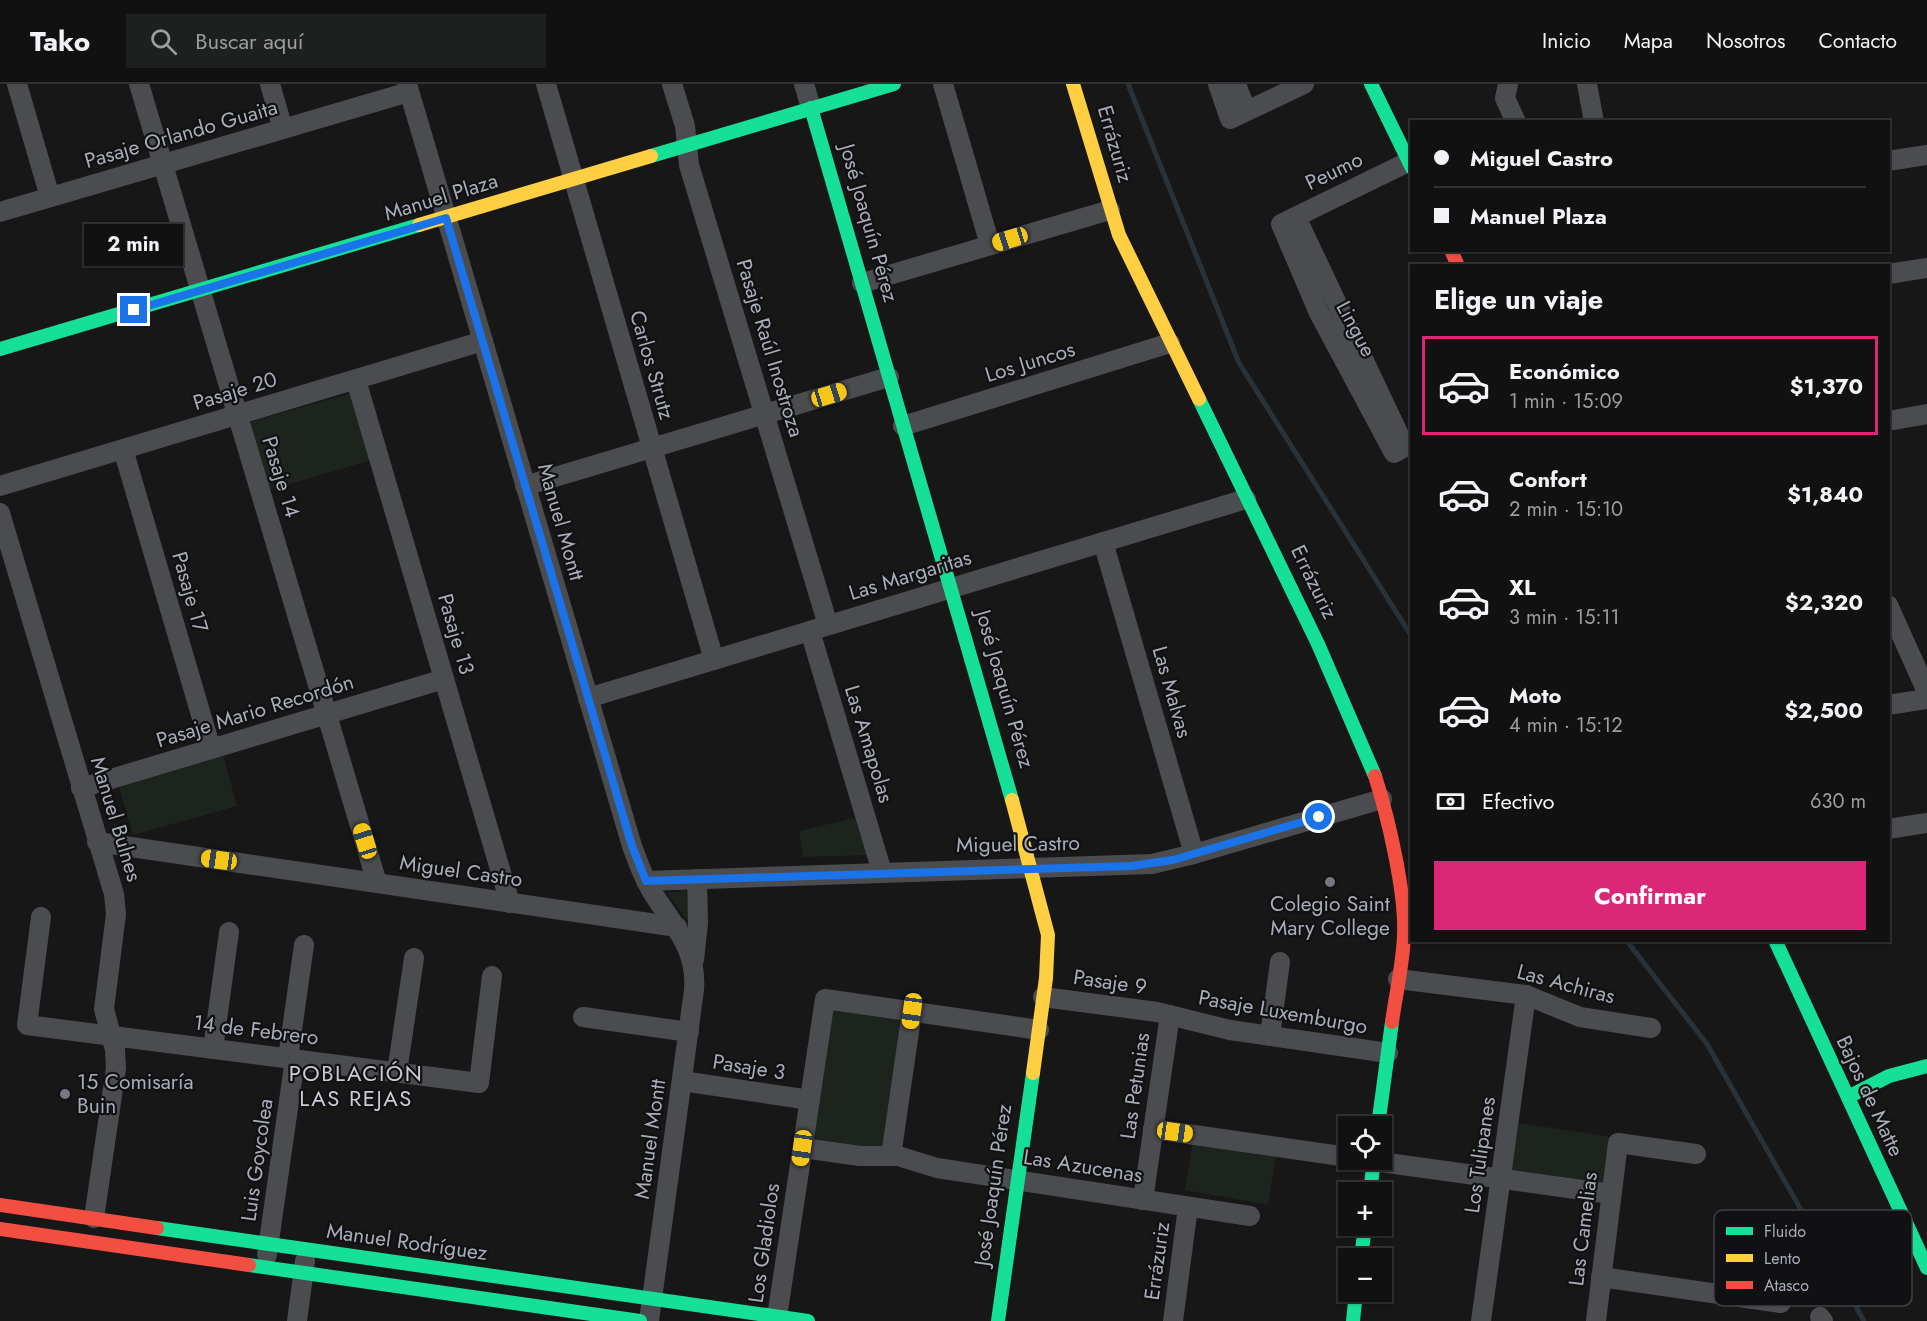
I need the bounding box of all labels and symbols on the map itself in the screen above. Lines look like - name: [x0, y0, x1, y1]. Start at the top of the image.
- street label: Pasaje Orlando Guaita: [81, 92, 281, 176]
- street label: Errázuriz: [1090, 102, 1140, 186]
- street label: José Joaquín Pérez: [831, 138, 906, 306]
- street label: Peumo: [1300, 144, 1368, 198]
- street label: Manuel Plaza: [381, 166, 501, 228]
- callout: 2 min: [84, 223, 184, 265]
- car: [990, 225, 1030, 253]
- street label: Pasaje Raúl Inostroza: [729, 255, 811, 441]
- route end: [120, 296, 147, 323]
- street label: Lingue: [1329, 296, 1383, 363]
- street label: Carlos Strutz: [622, 307, 682, 423]
- street label: Los Juncos: [981, 334, 1079, 390]
- street label: Pasaje 20: [189, 364, 281, 418]
- car: [809, 381, 849, 409]
- street label: Pasaje 14: [254, 433, 308, 521]
- street label: Manuel Montt: [530, 460, 592, 584]
- street label: Errázuriz: [1283, 540, 1345, 624]
- street label: Las Margaritas: [845, 542, 975, 608]
- street label: Pasaje 17: [164, 548, 216, 636]
- street label: Pasaje 13: [430, 590, 482, 678]
- street label: José Joaquín Pérez: [967, 604, 1042, 772]
- street label: Las Malvas: [1145, 643, 1199, 741]
- street label: Pasaje Mario Recordón: [152, 667, 358, 755]
- street label: Las Amapolas: [837, 682, 901, 806]
- street label: Manuel Bulnes: [83, 753, 149, 885]
- route start: [1305, 803, 1332, 830]
- car: [351, 821, 379, 861]
- street label: Miguel Castro: [956, 828, 1080, 860]
- street label: Miguel Castro: [398, 848, 524, 894]
- car: [200, 849, 238, 871]
- marker: Colegio Saint Mary College: [1323, 875, 1337, 889]
- place label: Colegio Saint Mary College: [1270, 889, 1390, 943]
- street label: Las Achiras: [1514, 957, 1618, 1011]
- street label: Pasaje 9: [1071, 962, 1149, 1002]
- street label: Pasaje Luxemburgo: [1196, 982, 1370, 1042]
- car: [901, 992, 923, 1030]
- street label: 14 de Febrero: [192, 1007, 320, 1053]
- street label: Las Petunias: [1113, 1031, 1157, 1141]
- street label: Bajos de Matte: [1829, 1031, 1911, 1162]
- street label: Pasaje 3: [710, 1046, 788, 1088]
- district label: POBLACIÓN LAS REJAS: [289, 1057, 423, 1114]
- place label: 15 Comisaría Buin: [77, 1067, 194, 1121]
- street label: Manuel Montt: [627, 1077, 673, 1201]
- marker: 15 Comisaría Buin: [58, 1087, 72, 1101]
- street label: Los Tulipanes: [1457, 1095, 1503, 1215]
- street label: Luis Goycolea: [234, 1097, 280, 1223]
- street label: José Joaquín Pérez: [966, 1102, 1019, 1271]
- car: [1156, 1121, 1194, 1143]
- car: [791, 1129, 813, 1167]
- street label: Las Azucenas: [1021, 1142, 1145, 1190]
- street label: Las Camelias: [1561, 1170, 1605, 1288]
- street label: Los Gladiolos: [741, 1181, 787, 1305]
- legend: [1714, 1210, 1912, 1306]
- street label: Manuel Rodríguez: [325, 1216, 490, 1268]
- street label: Errázuriz: [1137, 1219, 1177, 1302]
- text: Fluido: [1764, 1220, 1806, 1243]
- text: Lento: [1764, 1247, 1801, 1270]
- text: Atasco: [1764, 1274, 1809, 1297]

